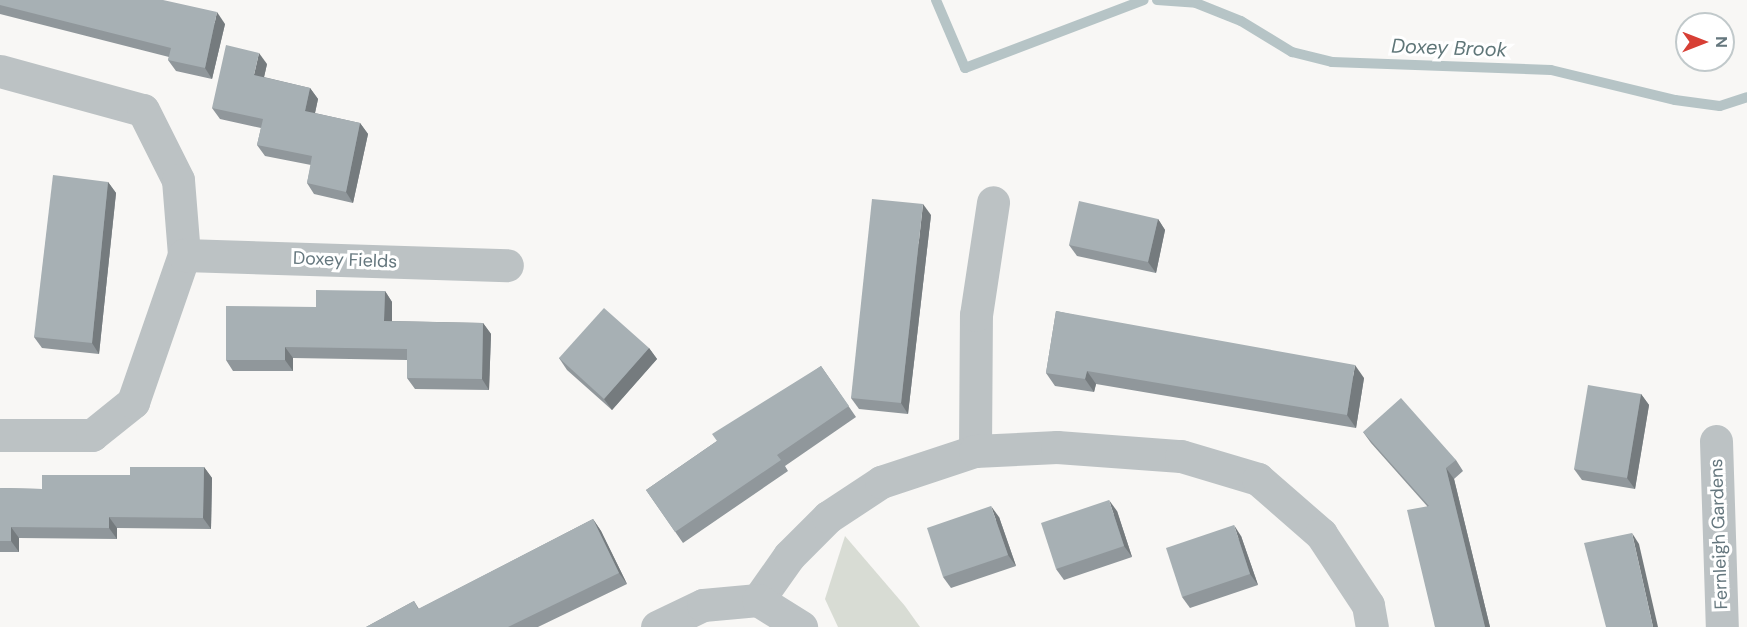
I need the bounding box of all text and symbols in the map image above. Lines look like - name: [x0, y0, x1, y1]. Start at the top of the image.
- north arrow: [1675, 12, 1735, 72]
- water label: Doxey Brook: [1391, 34, 1507, 62]
- text: N: [1711, 36, 1732, 48]
- street label: Doxey Fields: [292, 247, 398, 273]
- street label: Fernleigh Gardens: [1706, 458, 1732, 610]

